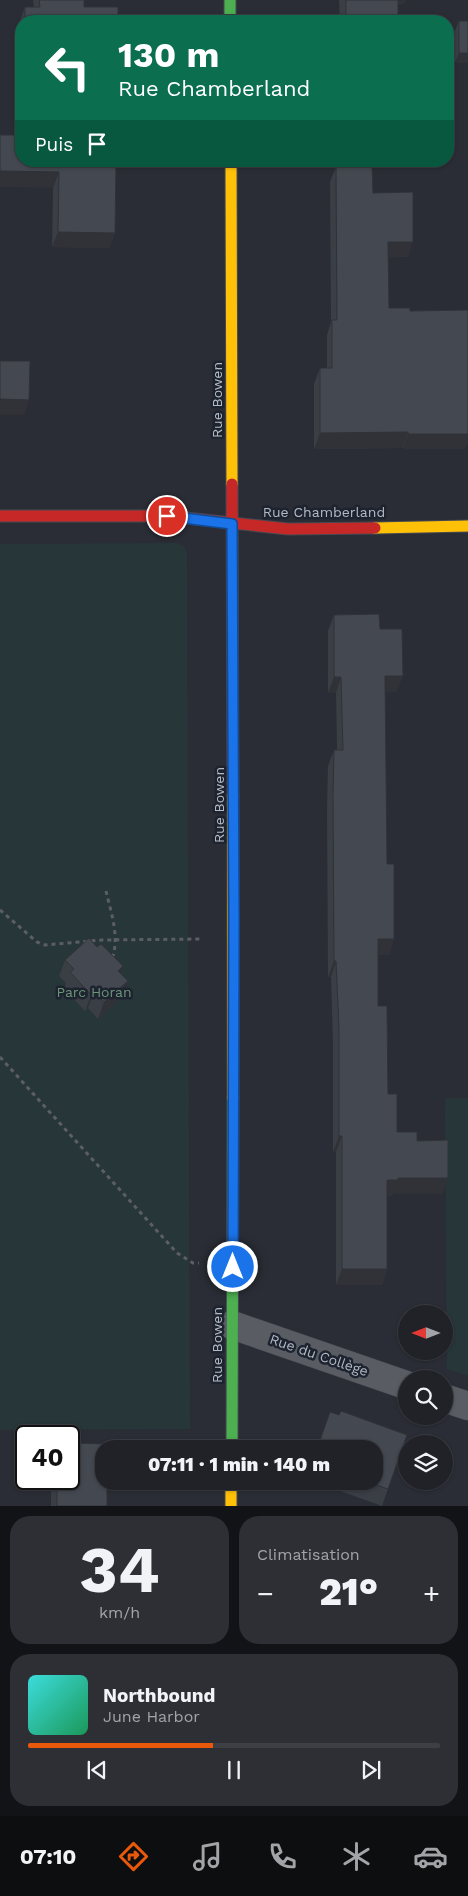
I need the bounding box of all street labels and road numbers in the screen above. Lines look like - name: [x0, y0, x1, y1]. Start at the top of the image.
- street label: Rue Bowen: [209, 362, 225, 438]
- street label: Rue Chamberland: [263, 504, 385, 520]
- street label: Rue Bowen: [211, 767, 227, 843]
- street label: Rue Bowen: [209, 1307, 225, 1383]
- street label: Rue du Collège: [268, 1331, 370, 1379]

